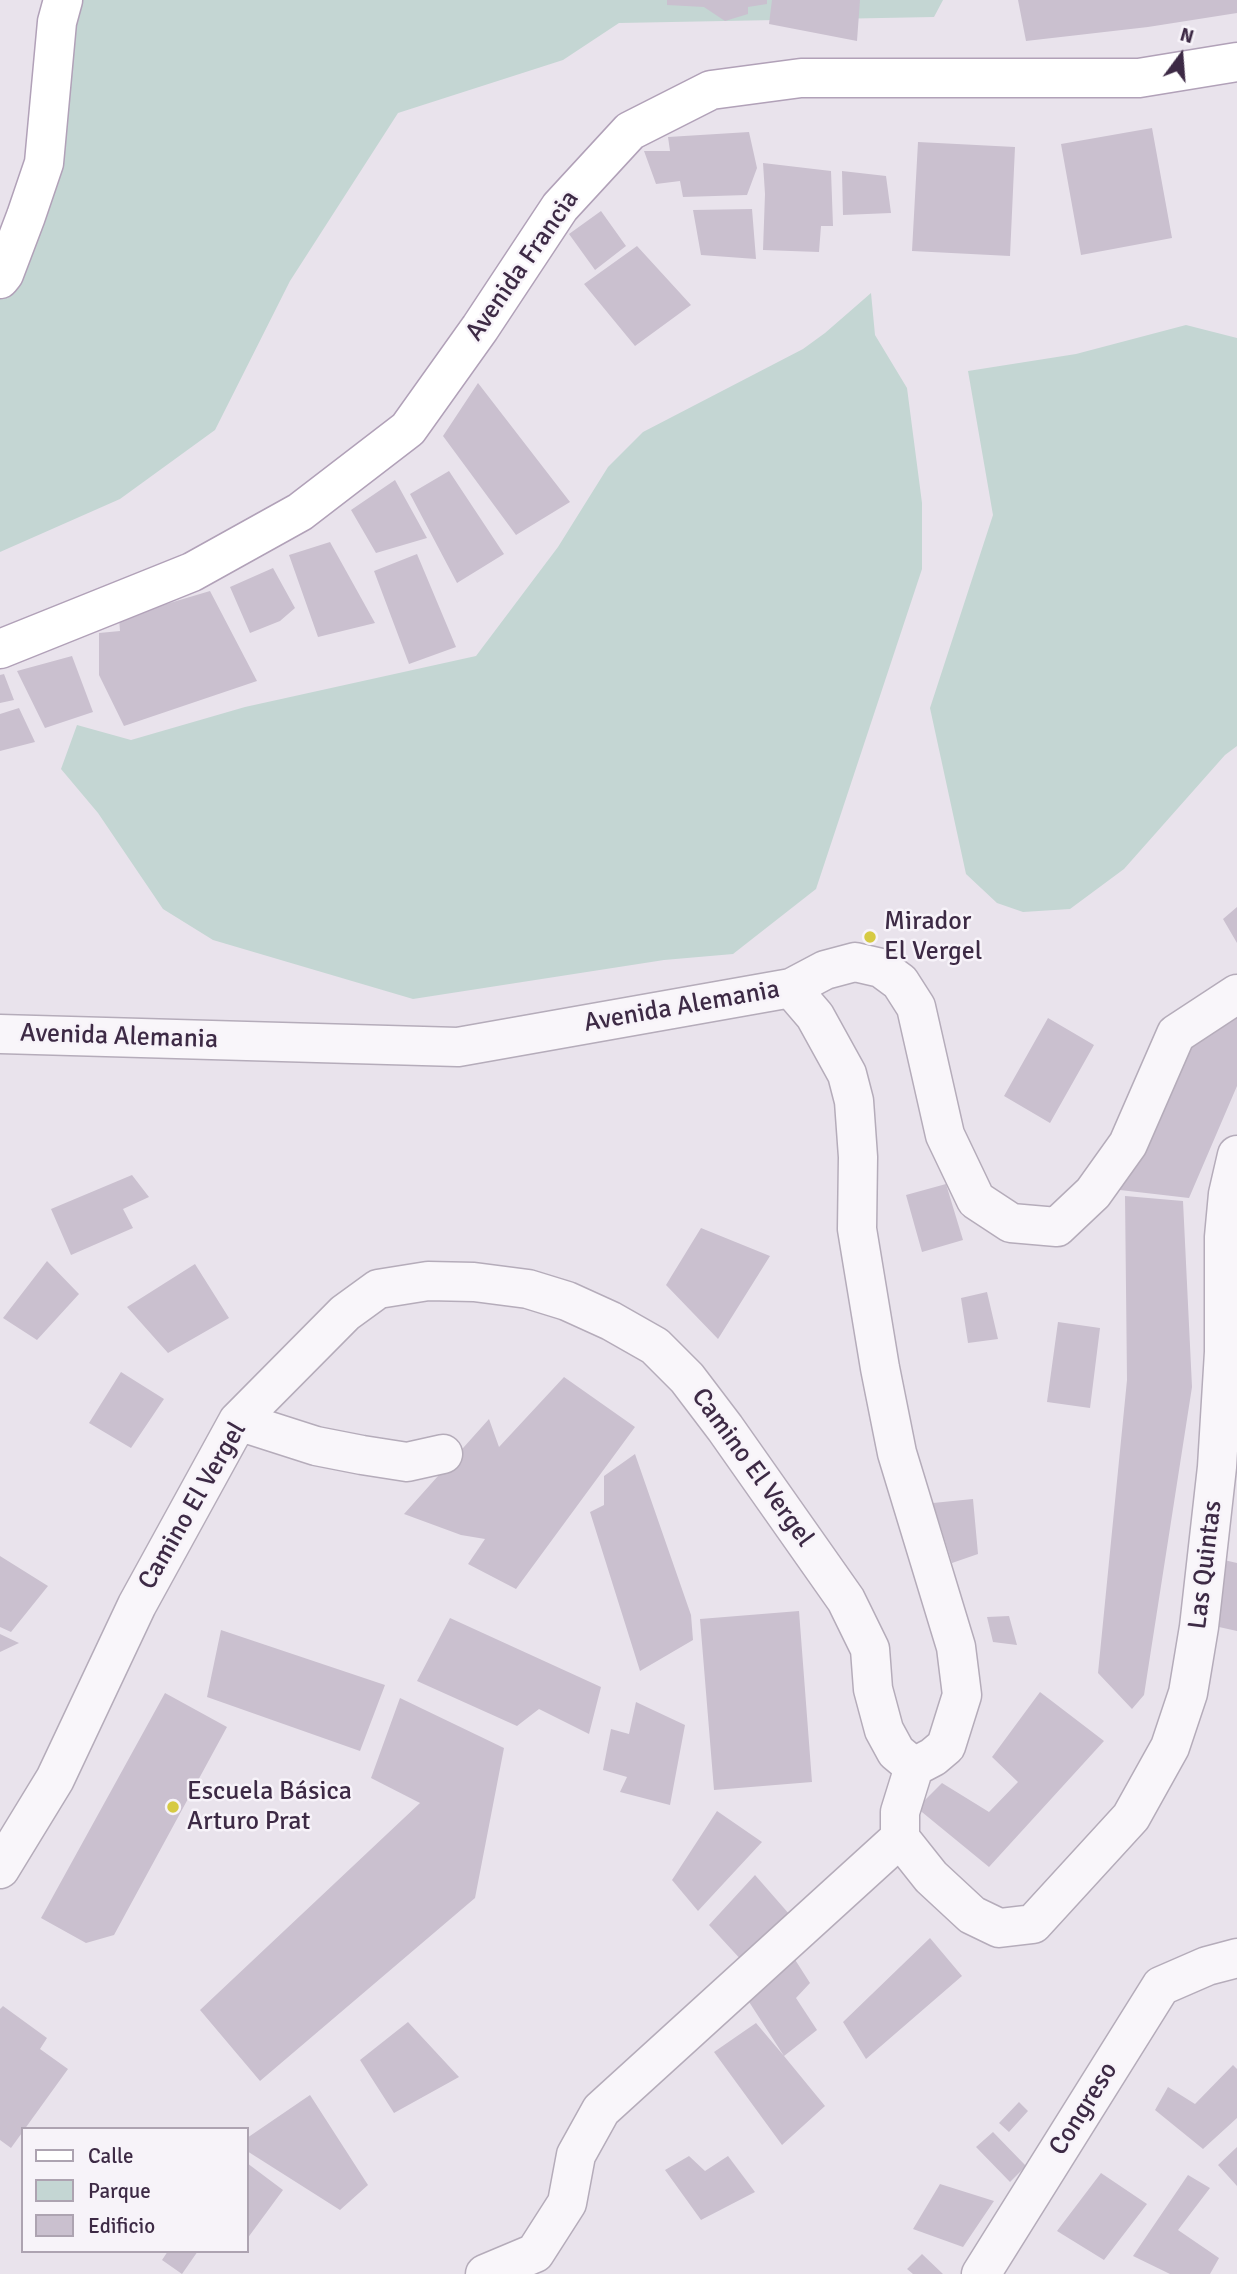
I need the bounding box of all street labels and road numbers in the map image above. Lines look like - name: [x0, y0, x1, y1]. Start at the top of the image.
- street label: Avenida Francia: [460, 185, 586, 347]
- street label: Avenida Alemania: [582, 974, 782, 1040]
- street label: Avenida Alemania: [19, 1018, 219, 1056]
- street label: Camino El Vergel: [684, 1383, 820, 1553]
- street label: Camino El Vergel: [132, 1417, 254, 1595]
- street label: Las Quintas: [1183, 1499, 1229, 1631]
- street label: Congreso: [1043, 2057, 1125, 2161]

